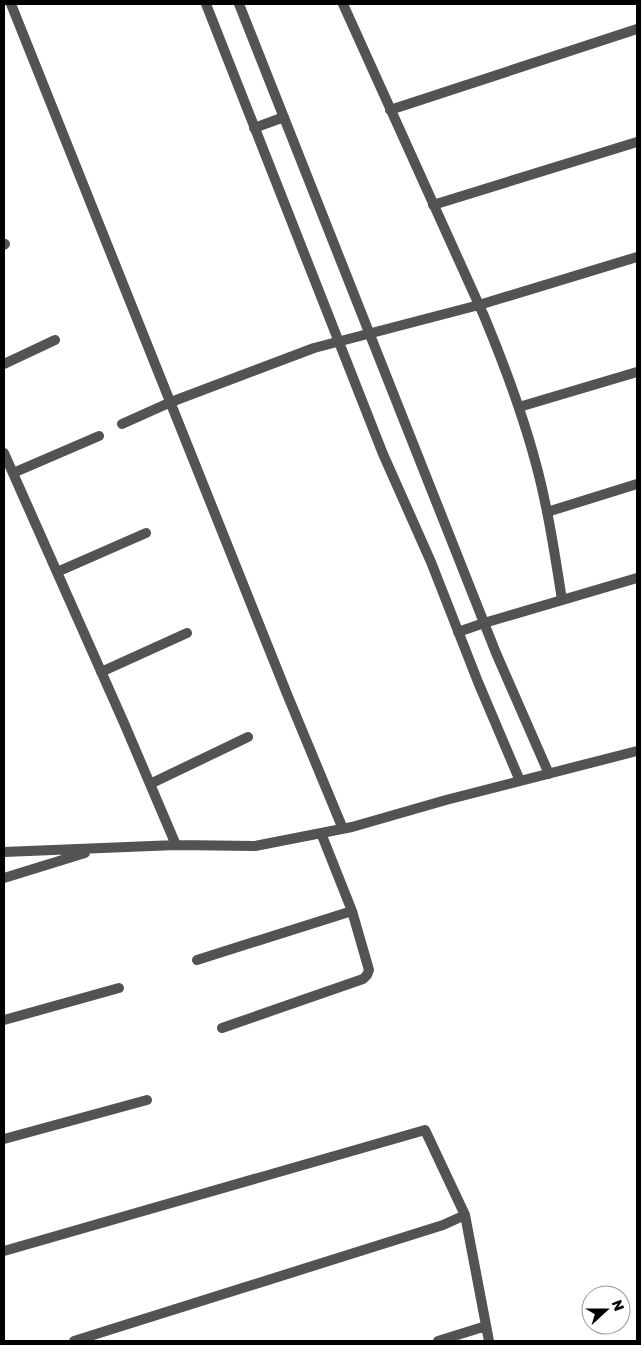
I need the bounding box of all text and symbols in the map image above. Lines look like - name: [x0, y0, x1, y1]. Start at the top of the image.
- north arrow: [581, 1285, 631, 1335]
- text: N: [609, 1297, 628, 1313]

